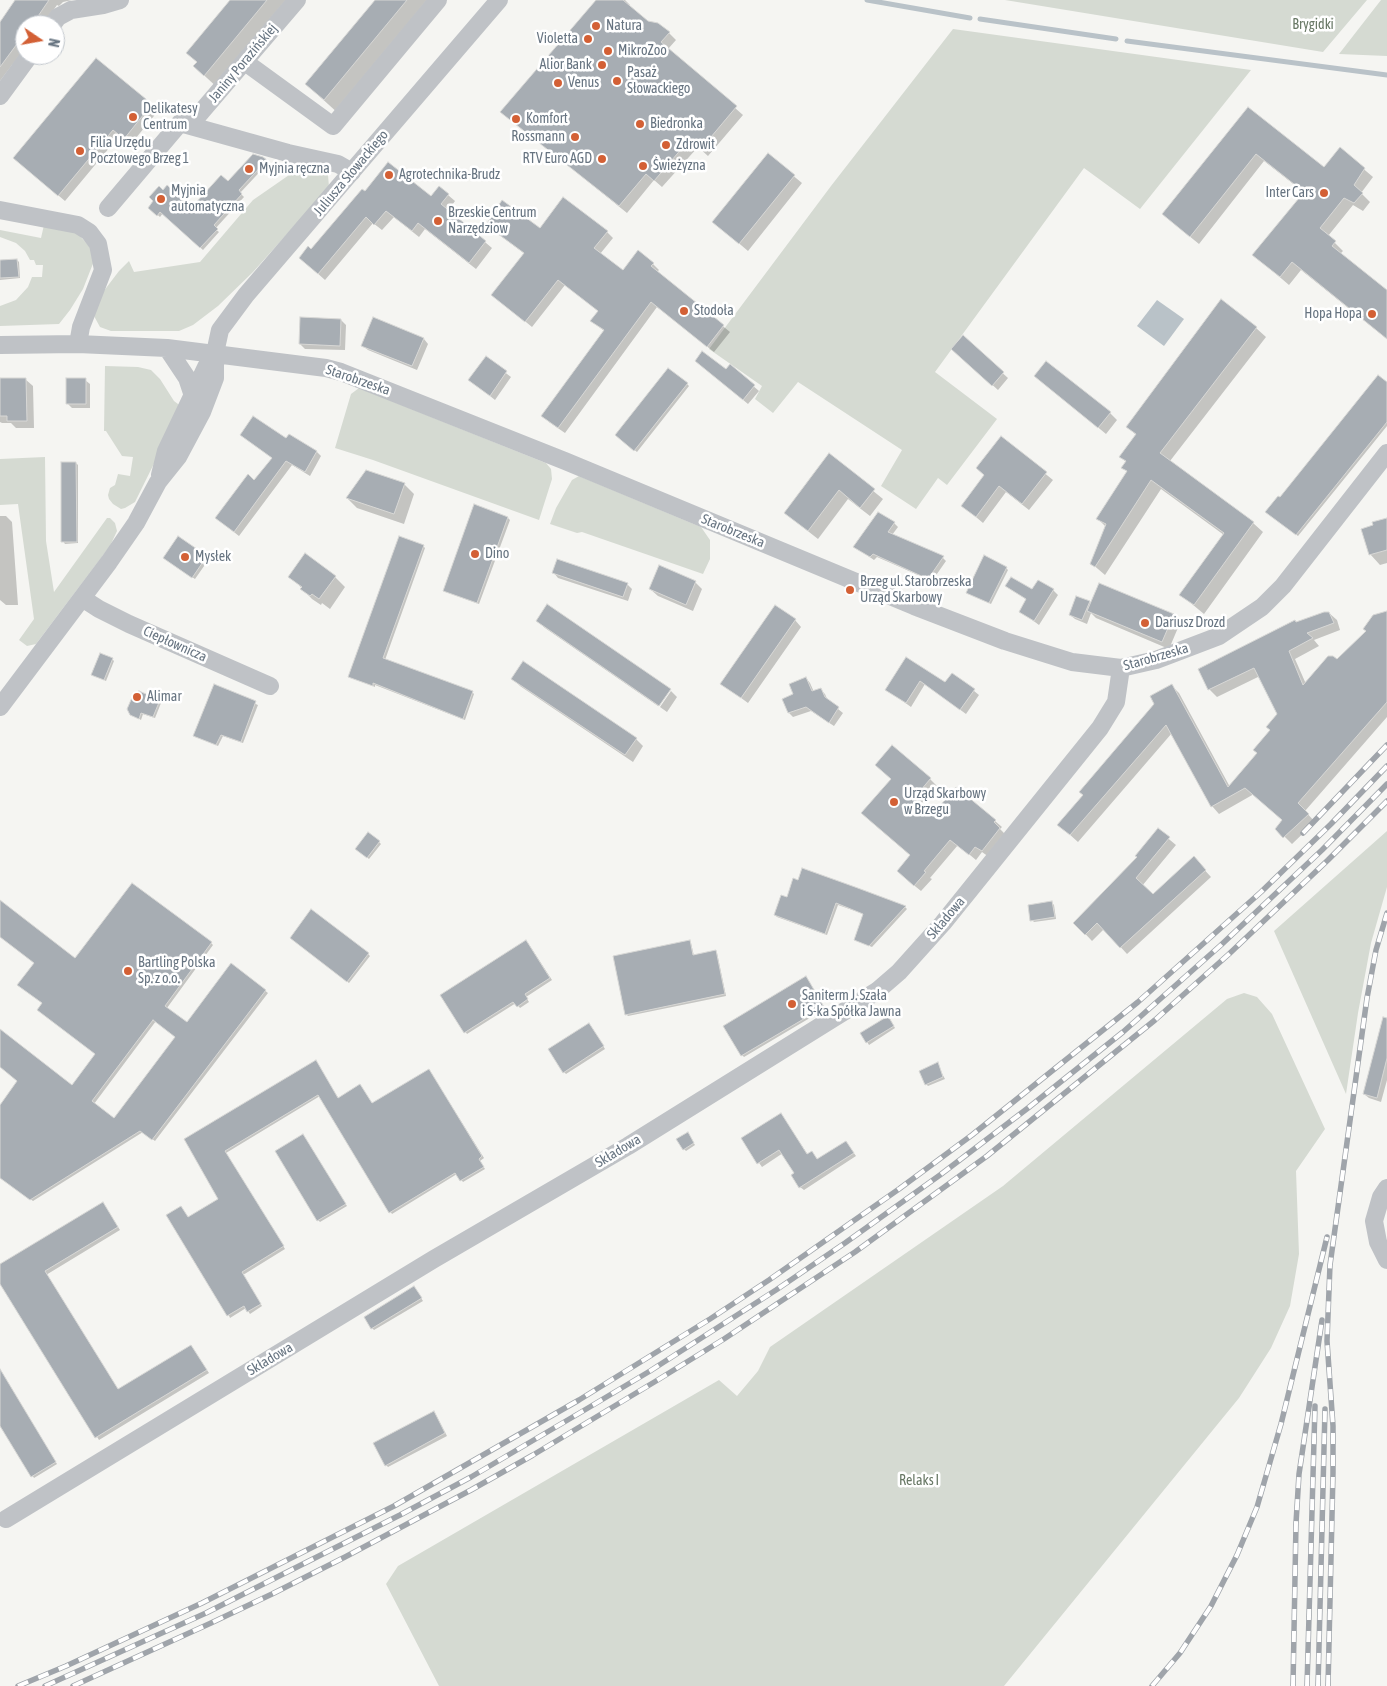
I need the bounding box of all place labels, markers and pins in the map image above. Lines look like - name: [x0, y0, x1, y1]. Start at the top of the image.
- place label: Natura: [606, 18, 642, 34]
- marker: Natura: [590, 20, 602, 32]
- place label: Violetta: [537, 31, 578, 47]
- marker: Violetta: [582, 33, 594, 45]
- place label: MikroZoo: [618, 43, 667, 59]
- marker: MikroZoo: [602, 45, 614, 57]
- place label: Alior Bank: [539, 57, 592, 73]
- marker: Alior Bank: [596, 59, 608, 71]
- place label: Pasaż Słowackiego: [627, 65, 690, 98]
- place label: Venus: [568, 75, 599, 91]
- marker: Pasaż Słowackiego: [611, 75, 623, 87]
- marker: Venus: [552, 77, 564, 89]
- place label: Delikatesy Centrum: [143, 101, 198, 134]
- marker: Delikatesy Centrum: [127, 111, 139, 123]
- place label: Komfort: [526, 111, 568, 127]
- marker: Komfort: [510, 113, 522, 125]
- place label: Biedronka: [650, 116, 703, 132]
- marker: Biedronka: [634, 118, 646, 130]
- place label: Rossmann: [511, 129, 565, 145]
- marker: Rossmann: [569, 131, 581, 143]
- place label: Filia Urzędu Pocztowego Brzeg 1: [90, 135, 189, 168]
- place label: Zdrowit: [676, 137, 715, 153]
- marker: Zdrowit: [660, 139, 672, 151]
- marker: Filia Urzędu Pocztowego Brzeg 1: [74, 145, 86, 157]
- place label: RTV Euro AGD: [523, 151, 592, 167]
- marker: RTV Euro AGD: [596, 153, 608, 165]
- place label: Świeżyzna: [653, 158, 706, 174]
- marker: Świeżyzna: [637, 160, 649, 172]
- place label: Myjnia ręczna: [259, 161, 330, 177]
- marker: Myjnia ręczna: [243, 163, 255, 175]
- place label: Agrotechnika-Brudz: [399, 167, 500, 183]
- marker: Agrotechnika-Brudz: [383, 169, 395, 181]
- place label: Myjnia automatyczna: [171, 183, 245, 216]
- place label: Inter Cars: [1265, 185, 1314, 201]
- marker: Inter Cars: [1318, 187, 1330, 199]
- marker: Myjnia automatyczna: [155, 193, 167, 205]
- place label: Brzeskie Centrum Narzędziow: [448, 205, 537, 238]
- marker: Brzeskie Centrum Narzędziow: [432, 215, 444, 227]
- place label: Stodoła: [694, 303, 734, 319]
- marker: Stodoła: [678, 305, 690, 317]
- place label: Hopa Hopa: [1304, 306, 1362, 322]
- marker: Hopa Hopa: [1366, 308, 1378, 320]
- place label: Dino: [485, 546, 509, 562]
- marker: Dino: [469, 548, 481, 560]
- place label: Mysłek: [195, 549, 231, 565]
- marker: Mysłek: [179, 551, 191, 563]
- place label: Brzeg ul. Starobrzeska Urząd Skarbowy: [860, 574, 972, 606]
- marker: Brzeg ul. Starobrzeska Urząd Skarbowy: [844, 584, 856, 596]
- place label: Dariusz Drozd: [1155, 615, 1225, 631]
- marker: Dariusz Drozd: [1139, 617, 1151, 629]
- place label: Alimar: [147, 689, 182, 705]
- marker: Alimar: [131, 691, 143, 703]
- place label: Urząd Skarbowy w Brzegu: [904, 786, 986, 819]
- marker: Urząd Skarbowy w Brzegu: [888, 796, 900, 808]
- place label: Bartling Polska Sp. z o.o.: [138, 955, 215, 988]
- marker: Bartling Polska Sp. z o.o.: [122, 965, 134, 977]
- place label: Saniterm J. Szała i S-ka Spółka Jawna: [802, 988, 901, 1020]
- marker: Saniterm J. Szała i S-ka Spółka Jawna: [786, 998, 798, 1010]

